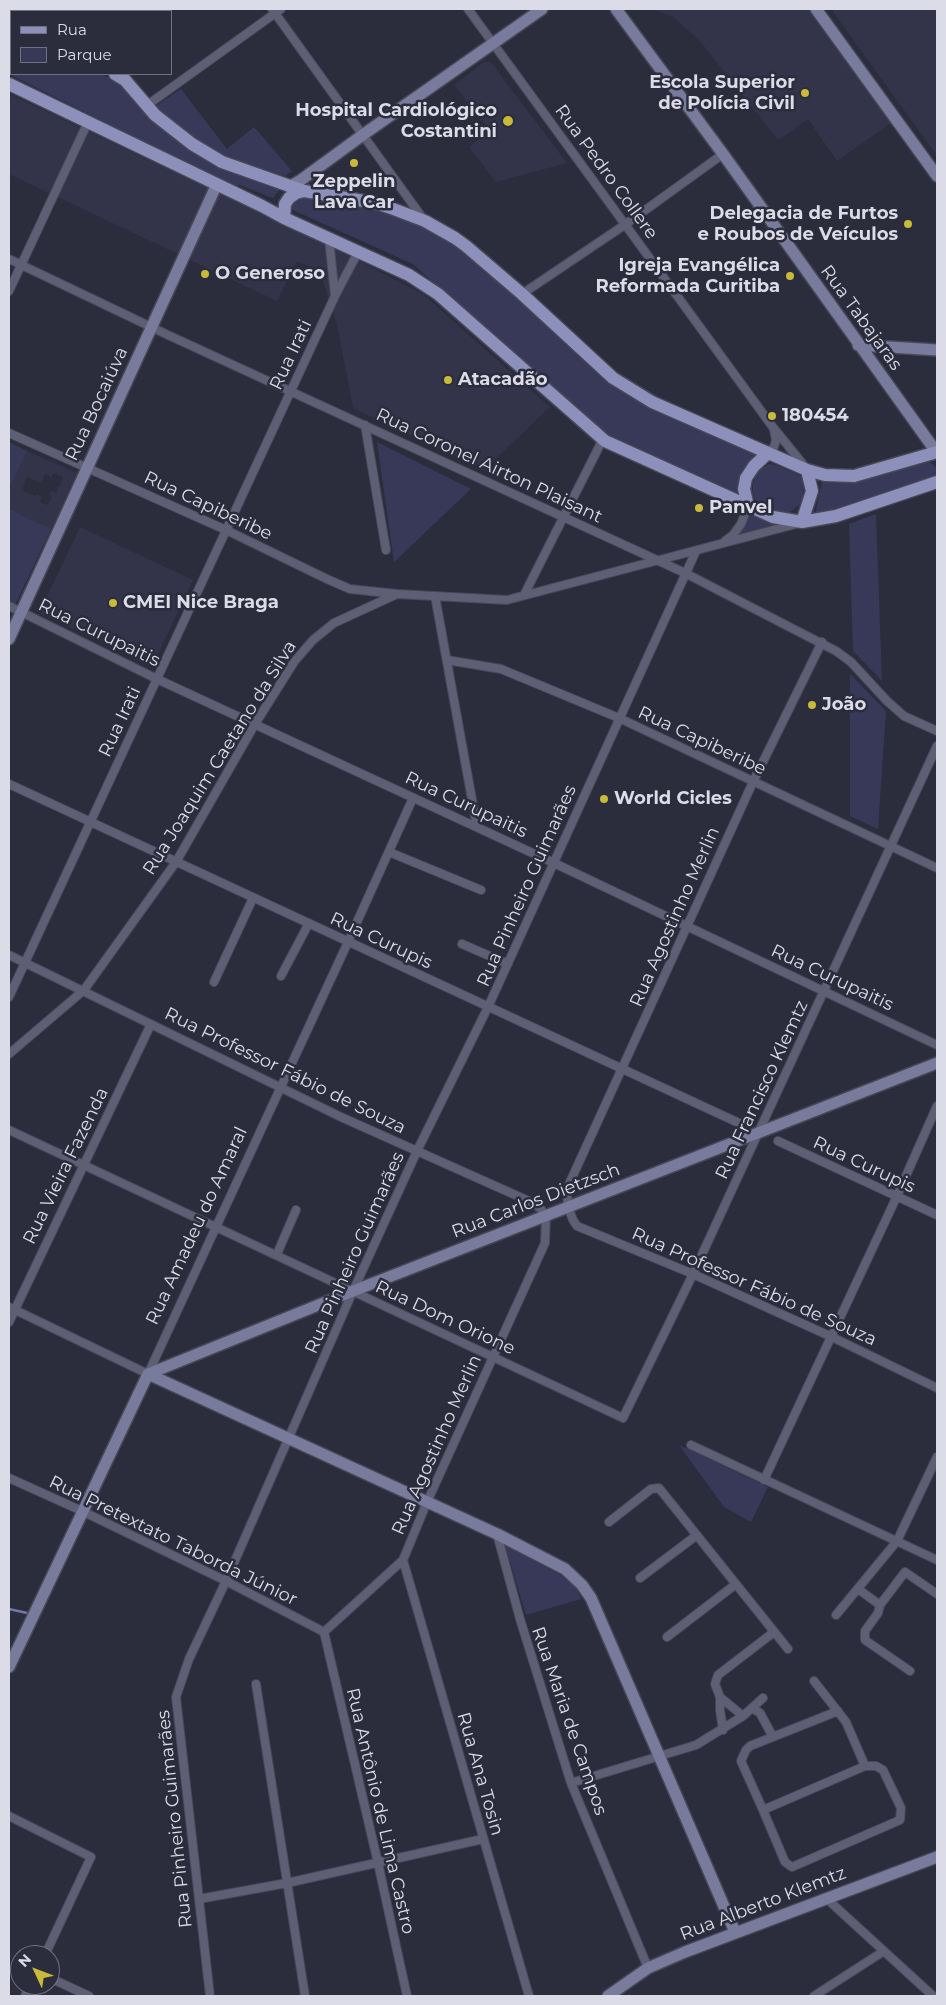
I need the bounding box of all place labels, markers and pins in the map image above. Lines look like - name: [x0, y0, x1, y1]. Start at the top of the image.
- place label: Escola Superior de Polícia Civil: [649, 72, 795, 115]
- marker: Escola Superior de Polícia Civil: [799, 87, 811, 99]
- place label: Hospital Cardiológico Costantini: [295, 100, 497, 142]
- marker: Hospital Cardiológico Costantini: [501, 114, 515, 128]
- marker: Zeppelin Lava Car: [348, 157, 360, 169]
- place label: Zeppelin Lava Car: [313, 171, 395, 213]
- place label: Delegacia de Furtos e Roubos de Veículos: [697, 203, 898, 245]
- marker: Delegacia de Furtos e Roubos de Veículos: [902, 218, 914, 230]
- place label: Igreja Evangélica Reformada Curitiba: [595, 255, 780, 298]
- place label: O Generoso: [215, 263, 325, 285]
- marker: O Generoso: [199, 268, 211, 280]
- marker: Igreja Evangélica Reformada Curitiba: [784, 270, 796, 282]
- place label: Atacadão: [458, 369, 548, 391]
- marker: Atacadão: [442, 374, 454, 386]
- place label: 180454: [782, 405, 849, 427]
- marker: 180454: [766, 410, 778, 422]
- place label: Panvel: [709, 497, 773, 519]
- marker: Panvel: [693, 502, 705, 514]
- place label: CMEI Nice Braga: [123, 592, 279, 614]
- marker: CMEI Nice Braga: [107, 597, 119, 609]
- place label: João: [822, 694, 866, 716]
- marker: João: [806, 699, 818, 711]
- place label: World Cicles: [614, 788, 732, 810]
- marker: World Cicles: [598, 793, 610, 805]

